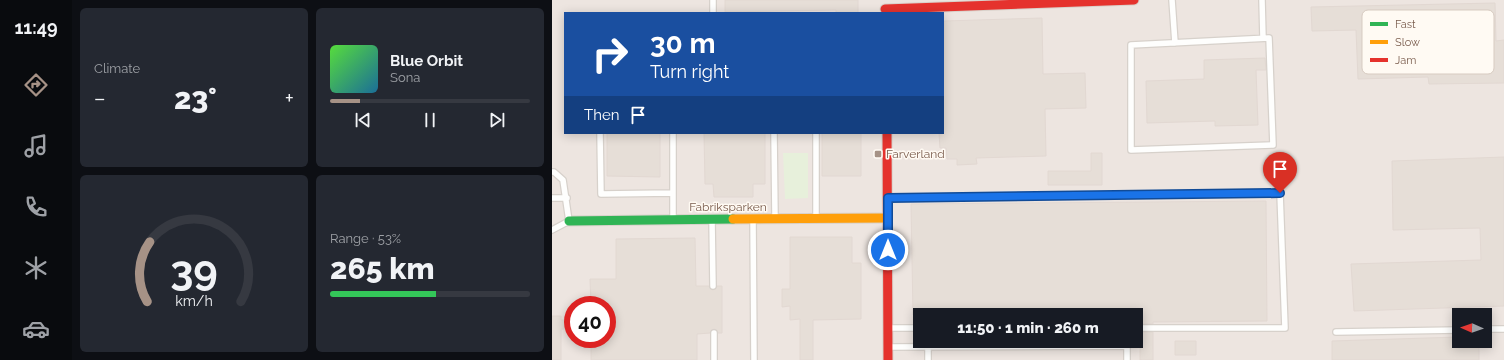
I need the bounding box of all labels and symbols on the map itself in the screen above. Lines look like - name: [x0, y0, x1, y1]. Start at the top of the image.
- legend: [1362, 10, 1494, 74]
- text: Fast: [1395, 18, 1416, 31]
- text: Slow: [1395, 36, 1420, 49]
- text: Jam: [1395, 54, 1416, 67]
- place label: Farverland: [886, 147, 945, 161]
- marker: Farverland: [873, 149, 883, 159]
- pin: [1263, 152, 1297, 193]
- street label: Fabriksparken: [689, 200, 767, 214]
- position arrow: [867, 229, 909, 271]
- speed limit sign: 40: [564, 296, 616, 348]
- north arrow: [1452, 308, 1492, 348]

